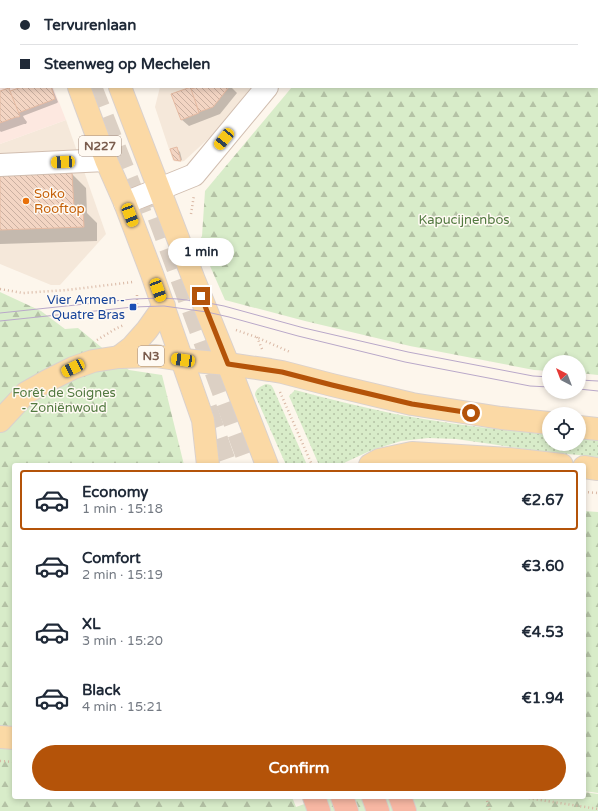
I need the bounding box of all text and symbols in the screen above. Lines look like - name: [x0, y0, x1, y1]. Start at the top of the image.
- text: Tervurenlaan: [44, 16, 136, 34]
- text: Steenweg op Mechelen: [44, 55, 210, 73]
- car: [212, 126, 236, 152]
- road number: N227: [79, 136, 121, 156]
- car: [51, 155, 75, 169]
- place label: Soko Rooftop: [34, 186, 85, 217]
- marker: Soko Rooftop: [21, 196, 31, 206]
- car: [120, 202, 140, 228]
- park label: Kapucijnenbos: [418, 212, 510, 228]
- callout: 1 min: [168, 238, 234, 266]
- text: 1 min: [184, 244, 218, 260]
- car: [148, 277, 168, 303]
- route end: [192, 287, 210, 305]
- place label: Vier Armen - Quatre Bras: [47, 292, 125, 323]
- marker: Vier Armen - Quatre Bras: [128, 302, 138, 312]
- road number: N3: [138, 346, 164, 366]
- car: [170, 352, 196, 368]
- north arrow: [542, 355, 586, 399]
- map controls: [542, 355, 586, 451]
- car: [60, 357, 86, 379]
- park label: Forêt de Soignes - Zoniënwoud: [12, 385, 116, 416]
- route start: [462, 404, 480, 422]
- button: locate: [542, 407, 586, 451]
- icon: car: [34, 482, 70, 518]
- text: Economy: [82, 483, 148, 501]
- text: €2.67: [522, 491, 564, 509]
- text: 1 min · 15:18: [82, 501, 163, 517]
- icon: car: [34, 548, 70, 584]
- text: Comfort: [82, 549, 141, 567]
- text: €3.60: [522, 557, 564, 575]
- text: 2 min · 15:19: [82, 567, 163, 583]
- icon: car: [34, 614, 70, 650]
- text: XL: [82, 615, 101, 633]
- text: €4.53: [522, 623, 564, 641]
- text: 3 min · 15:20: [82, 633, 163, 649]
- icon: car: [34, 680, 70, 716]
- text: Black: [82, 681, 121, 699]
- text: €1.94: [522, 689, 564, 707]
- text: 4 min · 15:21: [82, 699, 163, 715]
- button: Confirm: [32, 745, 566, 791]

